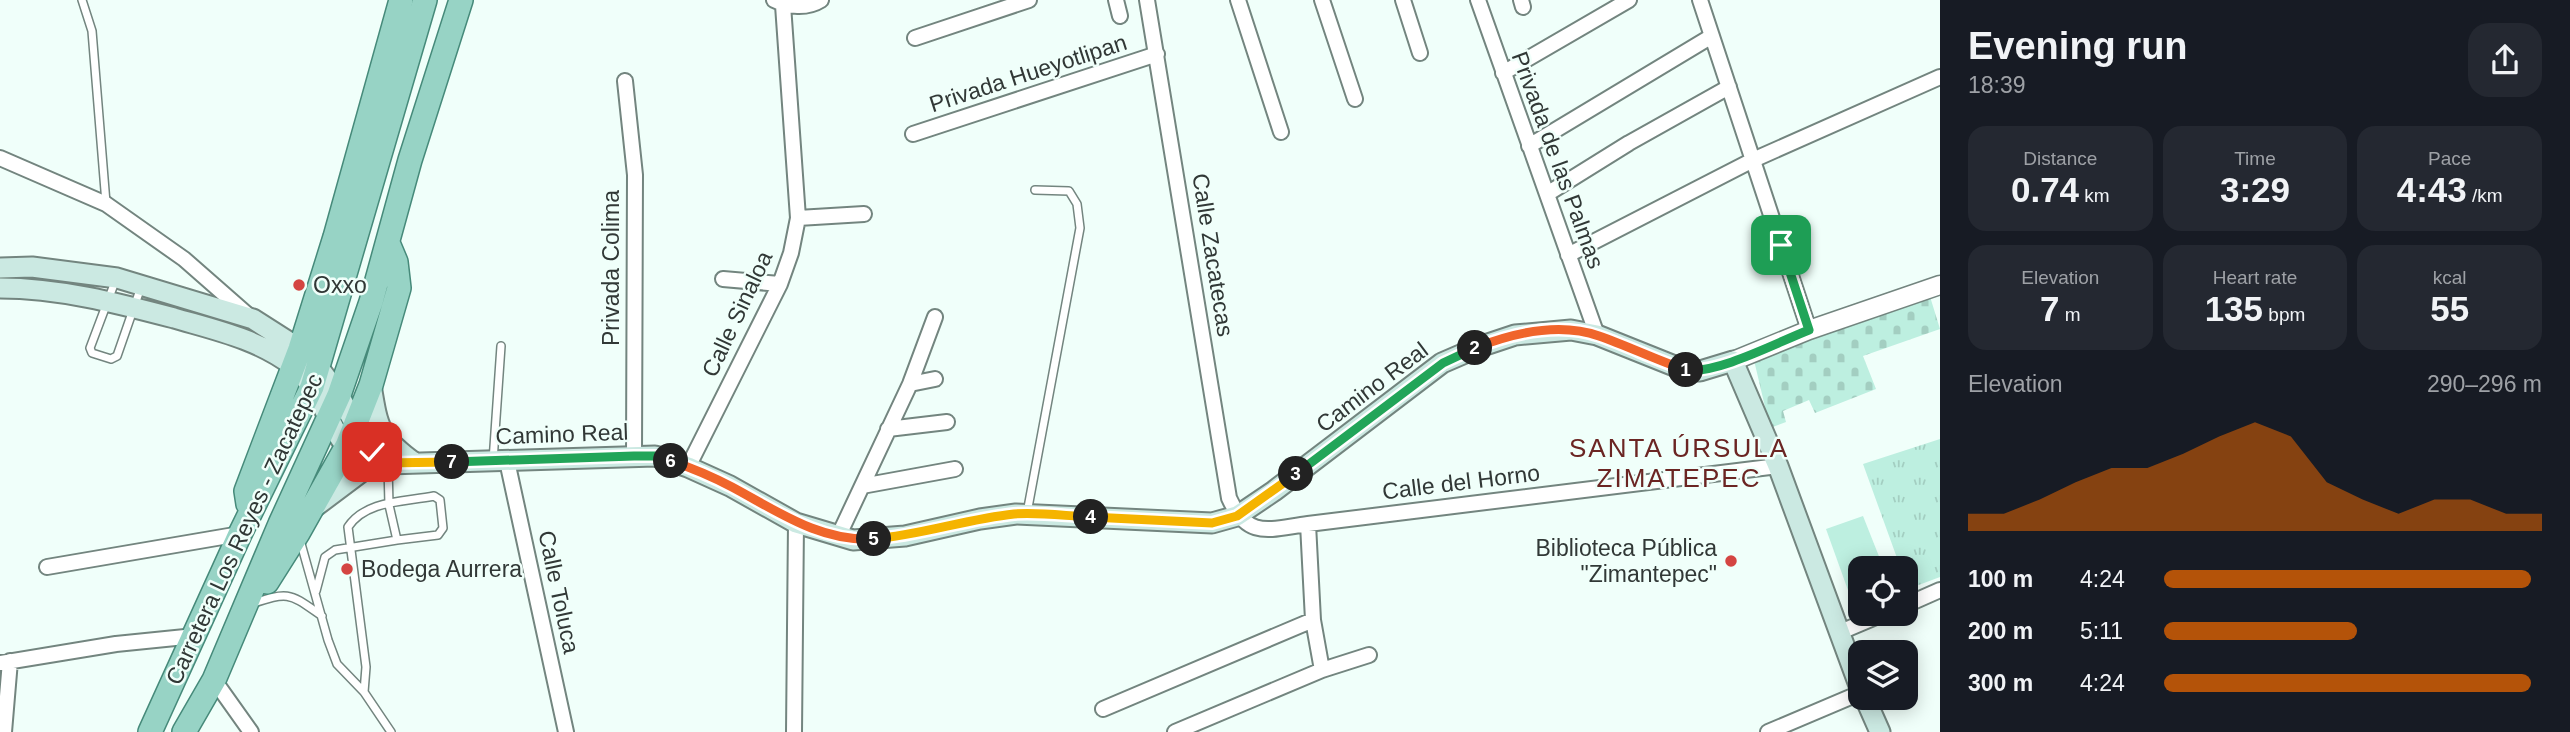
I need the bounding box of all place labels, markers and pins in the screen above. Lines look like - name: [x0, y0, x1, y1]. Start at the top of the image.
- pin: [1751, 215, 1811, 275]
- place label: Oxxo: [313, 272, 367, 298]
- marker: Oxxo: [291, 277, 307, 293]
- pin: 2: [1458, 330, 1492, 366]
- pin: 1: [1668, 352, 1704, 388]
- pin: [342, 422, 402, 482]
- pin: 7: [434, 444, 470, 480]
- pin: 6: [654, 444, 688, 478]
- pin: 3: [1278, 456, 1314, 491]
- pin: 4: [1074, 500, 1108, 534]
- pin: 5: [856, 522, 892, 556]
- place label: Biblioteca Pública "Zimantepec": [1535, 535, 1717, 587]
- marker: Biblioteca Pública "Zimantepec": [1723, 553, 1739, 569]
- place label: Bodega Aurrera: [361, 556, 522, 582]
- marker: Bodega Aurrera: [339, 561, 355, 577]

